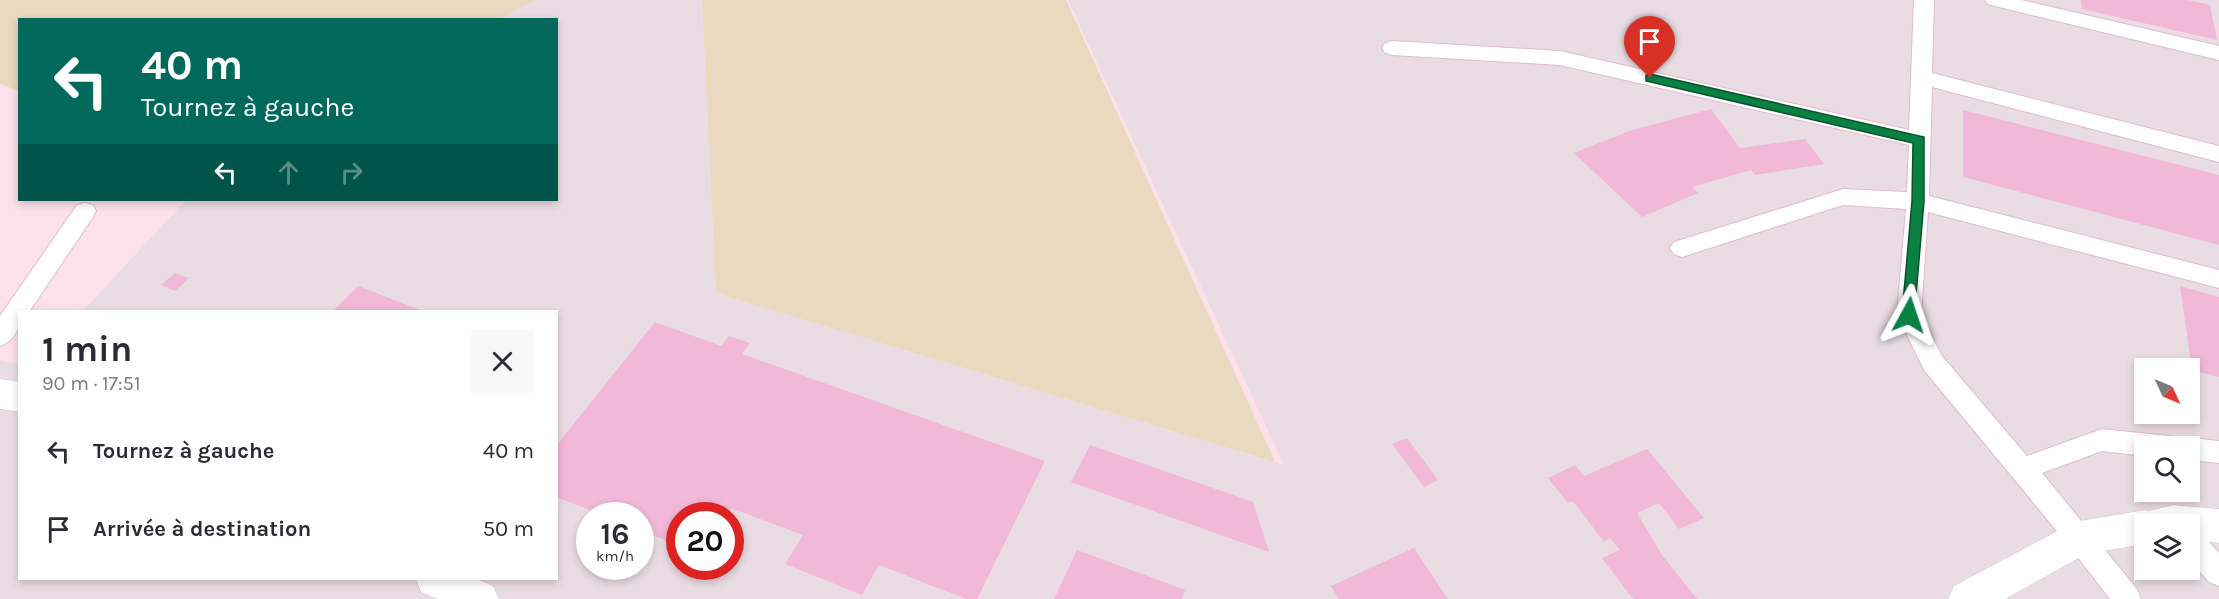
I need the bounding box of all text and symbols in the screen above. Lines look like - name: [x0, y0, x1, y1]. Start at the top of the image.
- pin: [1624, 16, 1675, 78]
- icon: arrive: [1633, 25, 1666, 58]
- text: 40 m: [141, 40, 243, 90]
- icon: left: [42, 42, 120, 120]
- text: Tournez à gauche: [141, 91, 354, 123]
- icon: left: [209, 156, 242, 189]
- icon: ahead: [272, 156, 305, 189]
- icon: right: [335, 156, 368, 189]
- position arrow: [1877, 283, 1941, 347]
- text: 1 min: [42, 328, 132, 370]
- button: close: [471, 330, 534, 393]
- north arrow: [2134, 358, 2200, 424]
- map controls: [2134, 358, 2200, 580]
- text: 90 m · 17:51: [42, 372, 141, 395]
- icon: left: [42, 435, 75, 468]
- button: search: [2134, 436, 2200, 502]
- text: Tournez à gauche: [93, 438, 274, 464]
- text: 40 m: [483, 438, 534, 464]
- speed limit sign: 20: [666, 502, 744, 580]
- icon: arrive: [42, 513, 75, 546]
- button: layers: [2134, 514, 2200, 580]
- text: Arrivée à destination: [93, 516, 311, 542]
- text: 50 m: [483, 516, 534, 542]
- text: 16: [601, 516, 629, 552]
- text: km/h: [596, 547, 634, 565]

